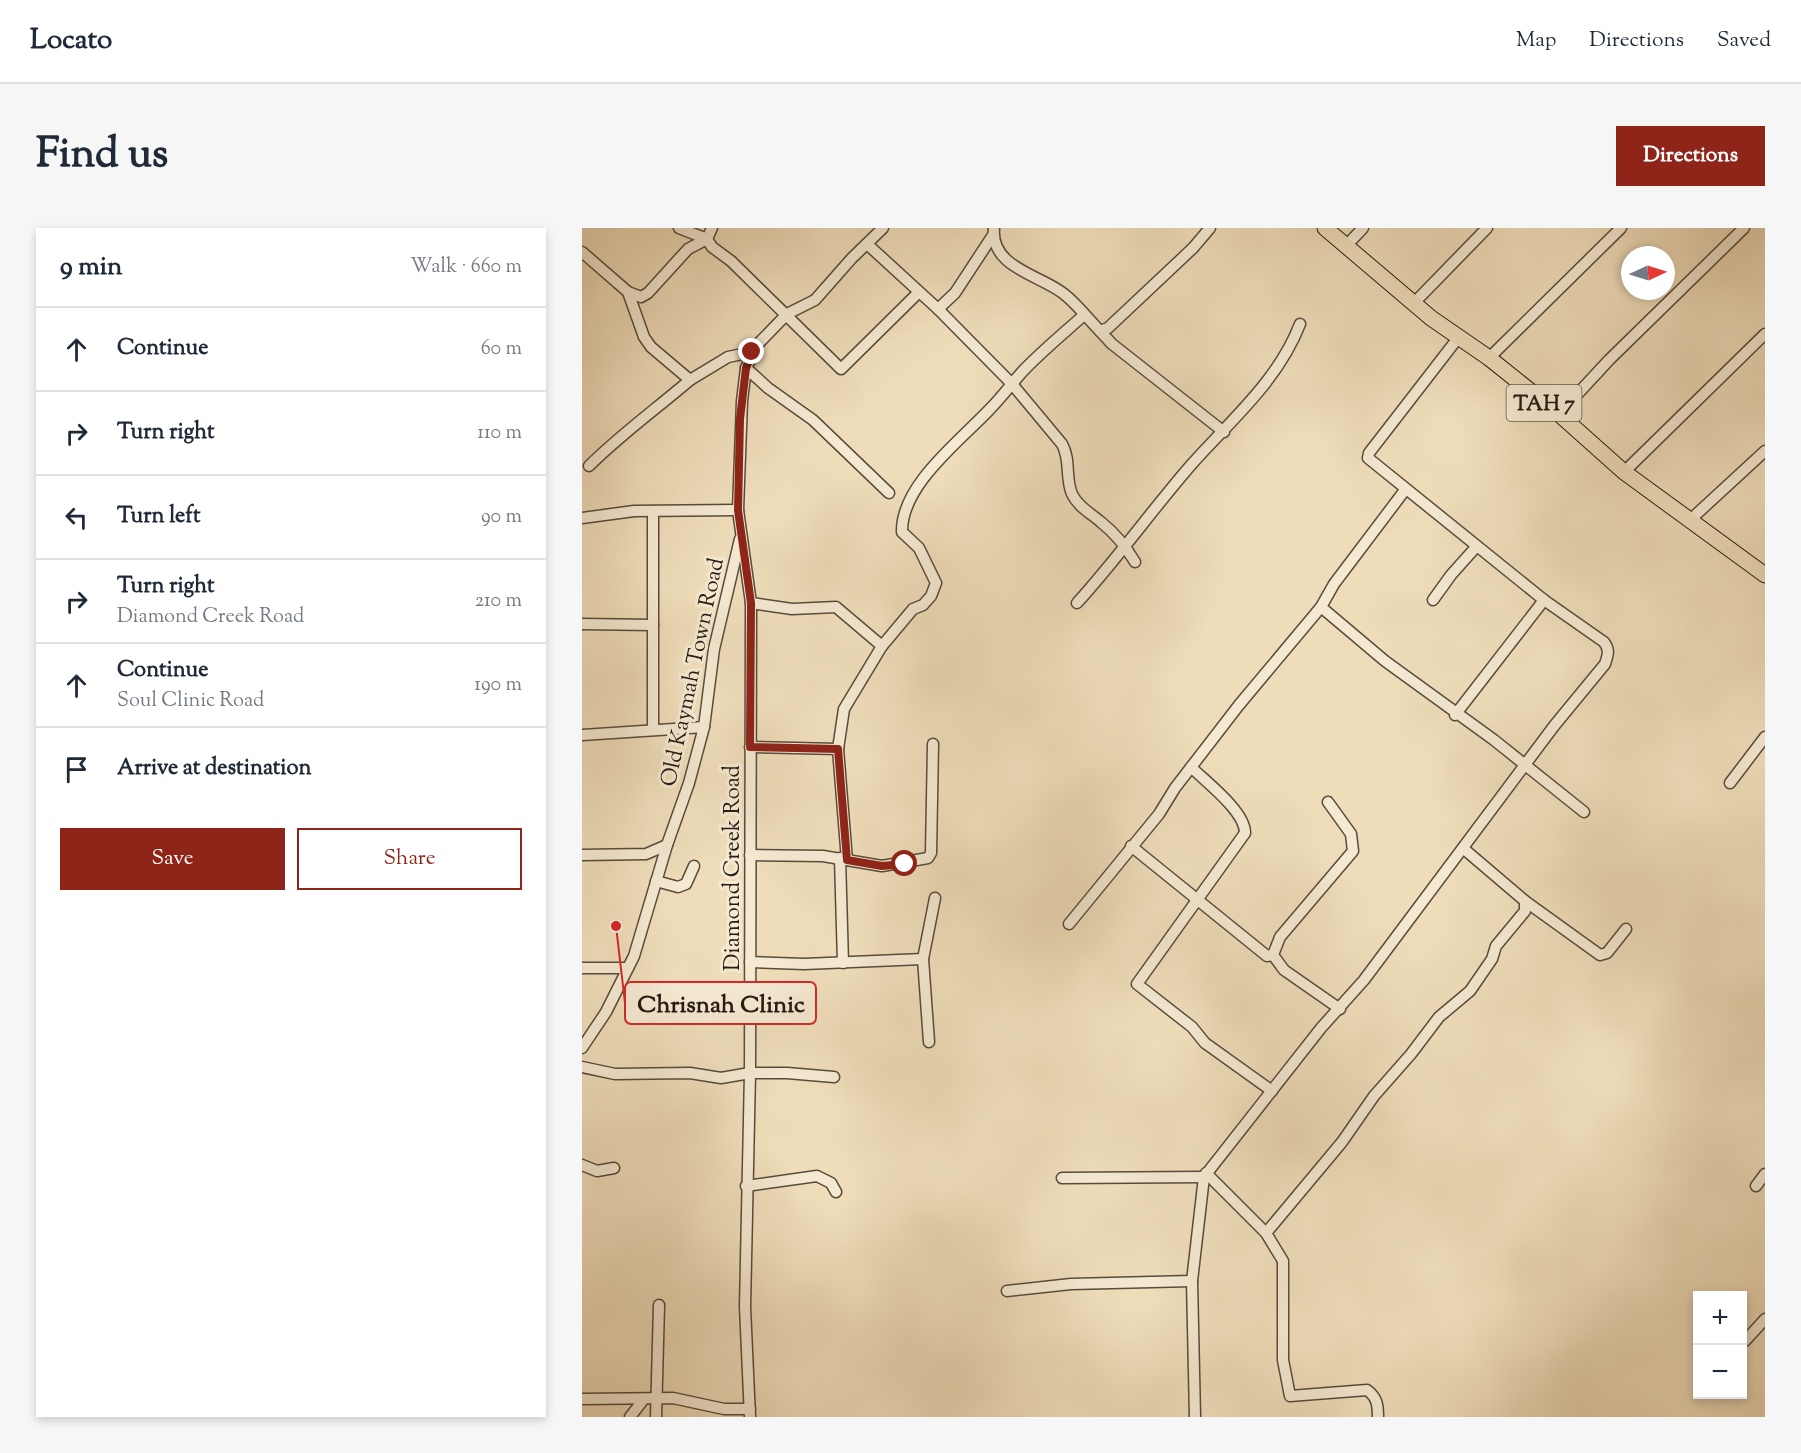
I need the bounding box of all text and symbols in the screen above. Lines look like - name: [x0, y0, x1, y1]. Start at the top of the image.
- text: Locato: [30, 21, 112, 61]
- text: Map: [1516, 26, 1556, 56]
- text: Directions: [1589, 26, 1684, 56]
- text: Saved: [1717, 26, 1771, 56]
- text: Find us: [36, 126, 168, 186]
- button: Directions: [1616, 126, 1765, 186]
- north arrow: [1621, 246, 1675, 300]
- text: 9 min: [60, 249, 122, 286]
- text: Walk · 660 m: [410, 253, 522, 282]
- icon: ahead: [60, 333, 93, 366]
- text: Continue: [117, 333, 208, 365]
- text: 60 m: [481, 335, 522, 364]
- route end: [738, 338, 764, 364]
- road number: TAH 7: [1506, 385, 1582, 421]
- icon: right: [60, 417, 93, 450]
- text: Turn right: [117, 417, 214, 449]
- text: 110 m: [477, 419, 522, 448]
- icon: left: [60, 501, 93, 534]
- text: Turn left: [117, 501, 200, 533]
- text: 90 m: [481, 503, 522, 532]
- street label: Old Kaymah Town Road: [654, 555, 734, 790]
- text: Turn right: [117, 571, 214, 603]
- icon: right: [60, 585, 93, 618]
- text: 210 m: [475, 587, 522, 616]
- text: Diamond Creek Road: [117, 603, 304, 632]
- text: Continue: [117, 655, 208, 687]
- icon: ahead: [60, 669, 93, 702]
- text: 190 m: [474, 671, 522, 700]
- text: Soul Clinic Road: [117, 687, 264, 716]
- icon: arrive: [60, 753, 93, 786]
- text: Arrive at destination: [117, 753, 312, 785]
- street label: Diamond Creek Road: [718, 765, 750, 971]
- button: Save: [60, 828, 285, 890]
- button: Share: [297, 828, 522, 890]
- route start: [891, 850, 917, 876]
- callout: Chrisnah Clinic: [625, 982, 816, 1024]
- text: Chrisnah Clinic: [637, 989, 805, 1023]
- map controls: [1693, 1291, 1747, 1399]
- button: +: [1693, 1291, 1747, 1345]
- button: −: [1693, 1345, 1747, 1399]

